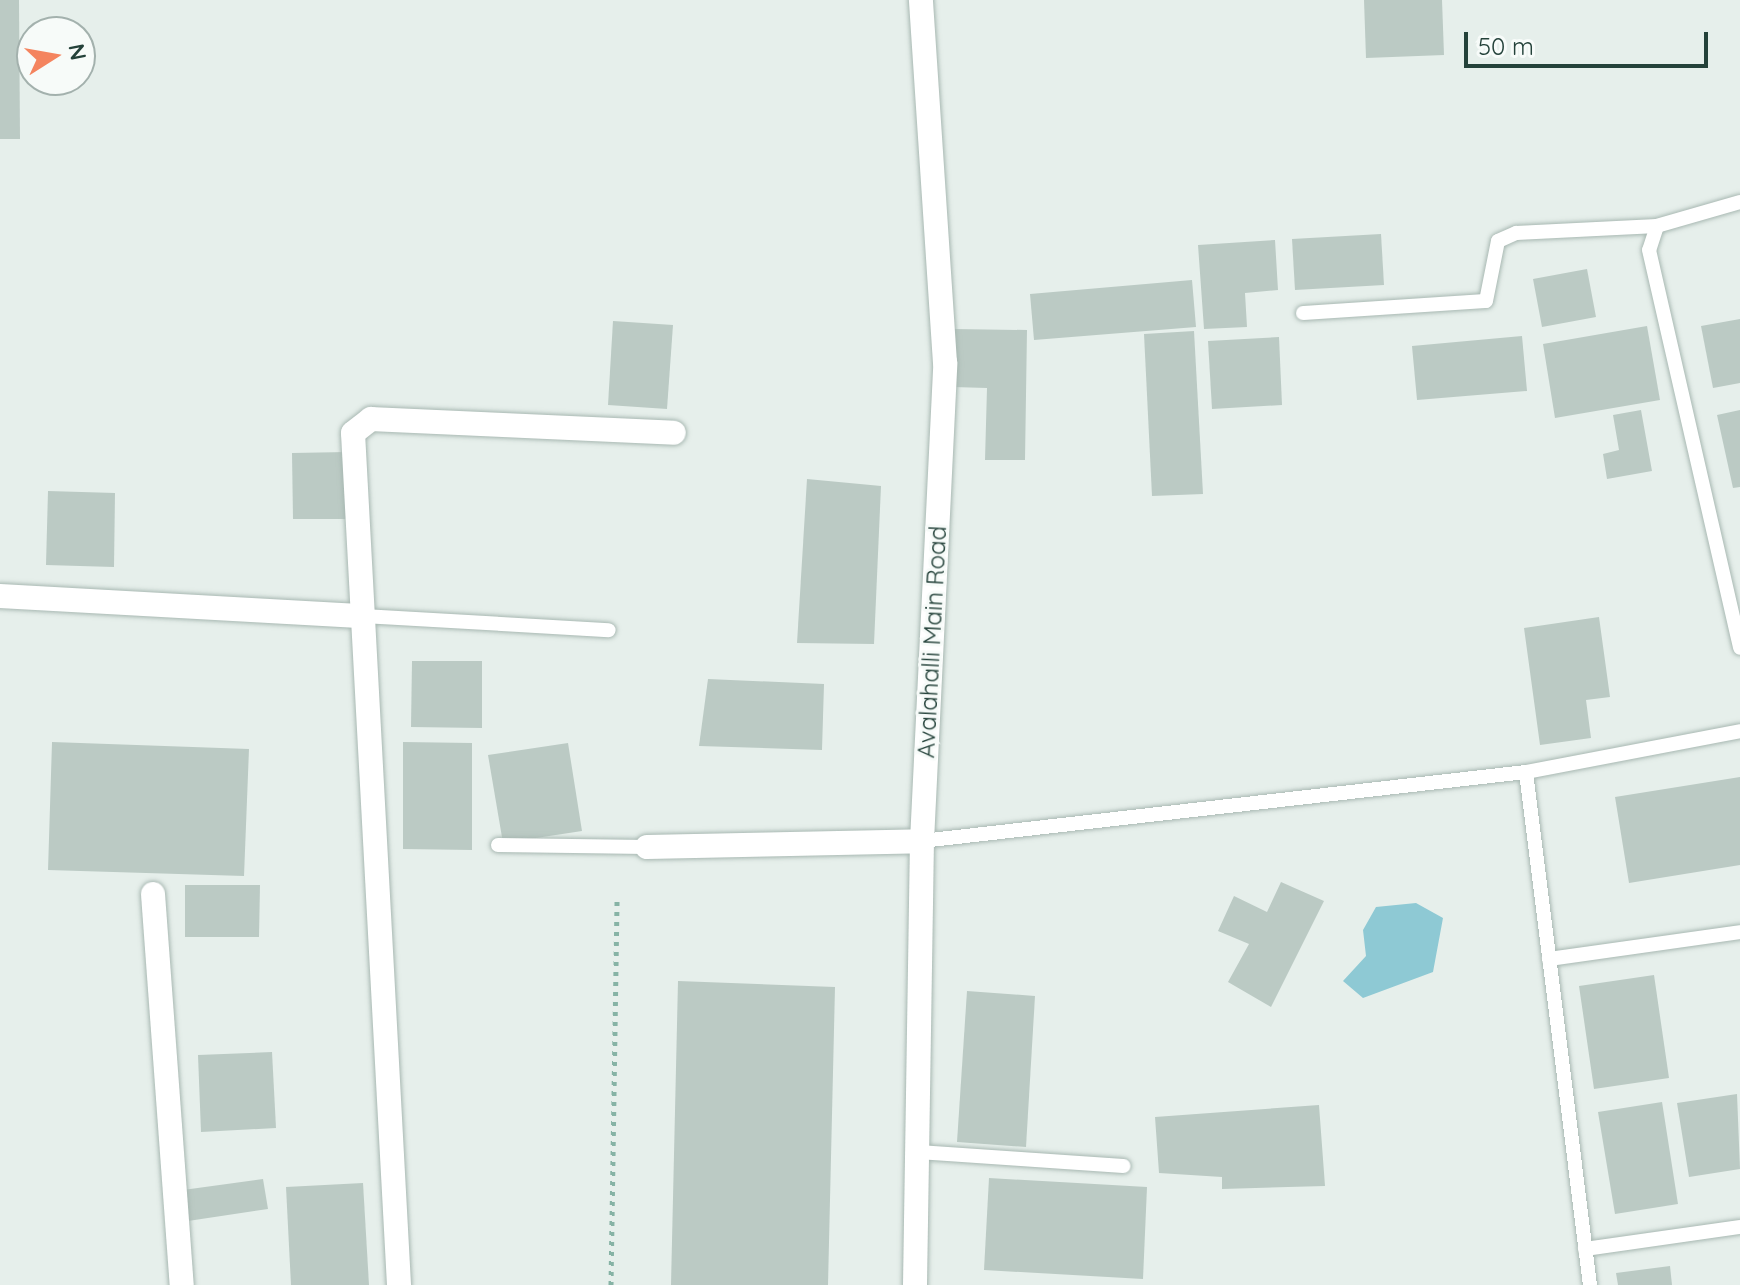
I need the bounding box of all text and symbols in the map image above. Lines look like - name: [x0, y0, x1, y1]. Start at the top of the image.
- north arrow: [16, 16, 96, 96]
- scale bar: [1468, 16, 1712, 66]
- text: 50 m: [1478, 31, 1534, 61]
- text: N: [62, 41, 93, 62]
- street label: Avalahalli Main Road: [912, 525, 952, 759]

